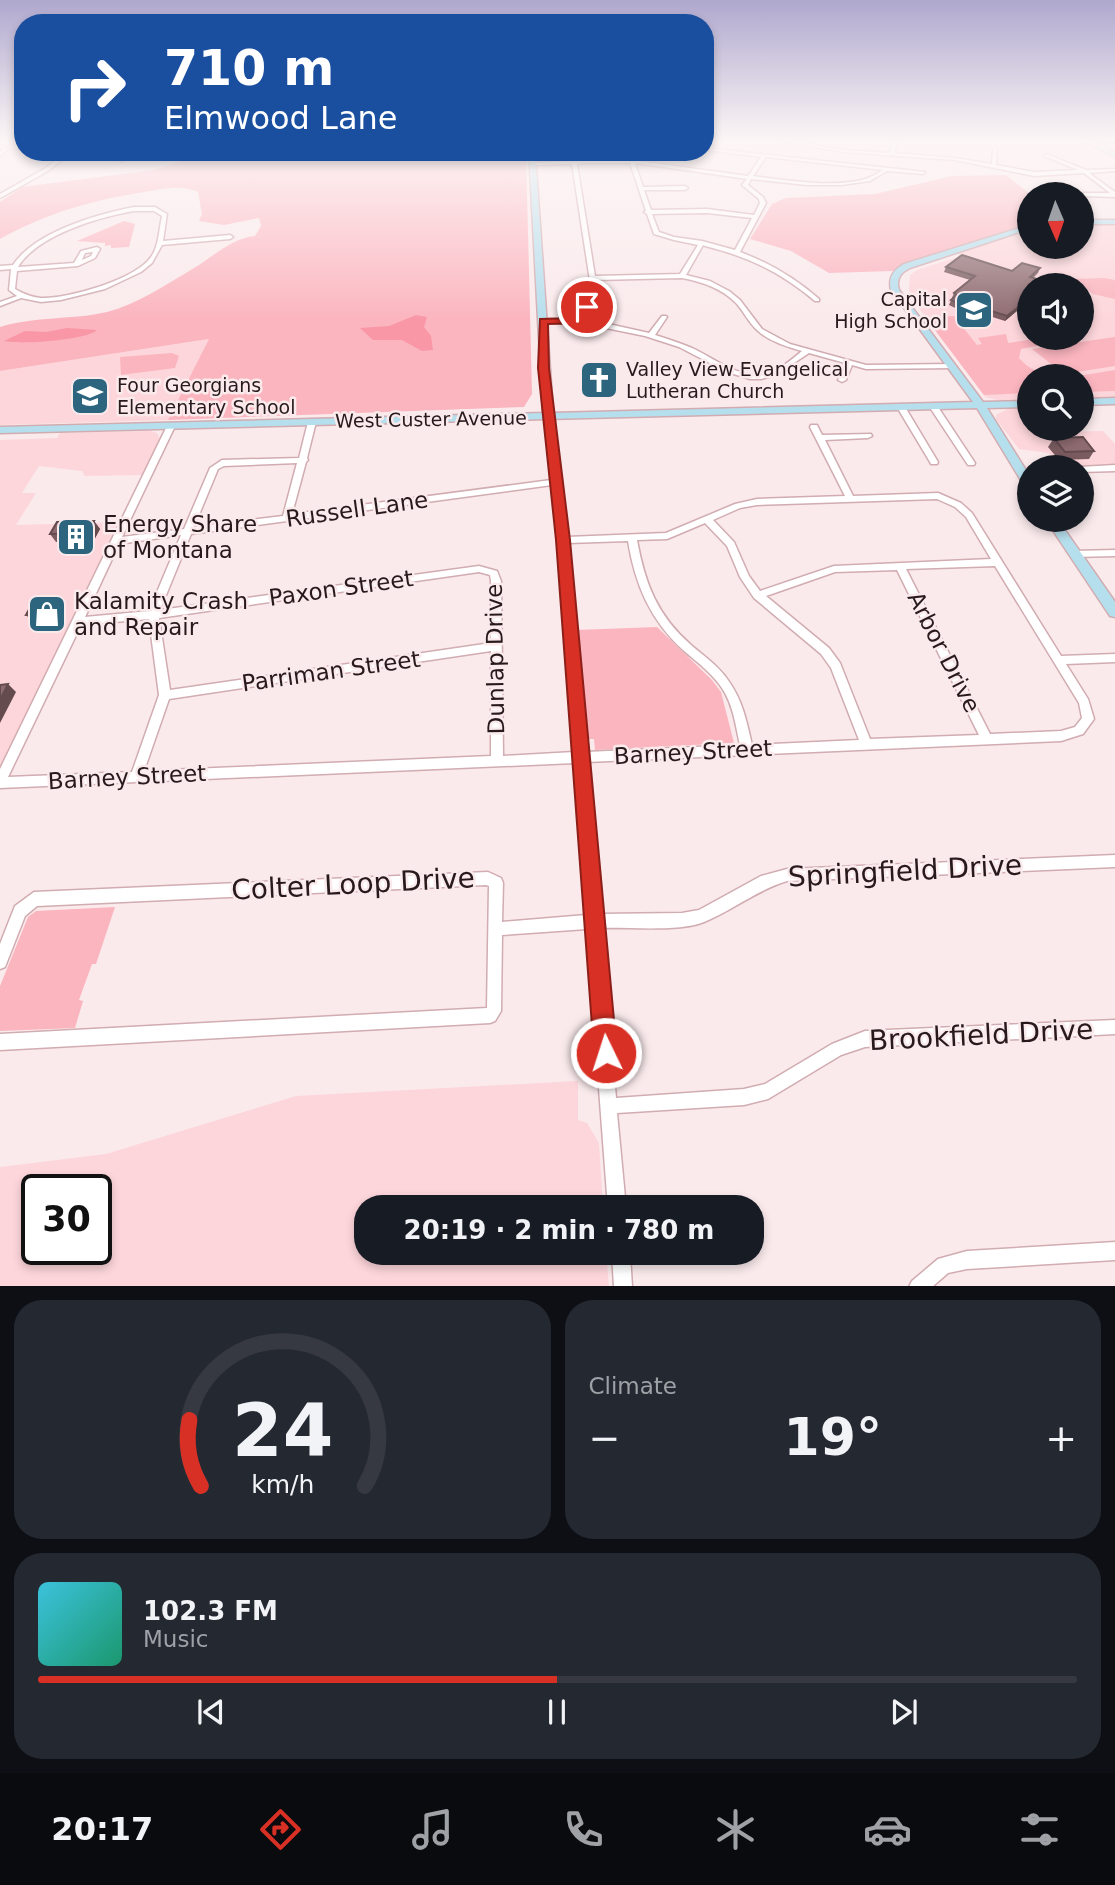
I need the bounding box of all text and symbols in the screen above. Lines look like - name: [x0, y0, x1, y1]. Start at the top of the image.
- text: 710 m: [164, 40, 334, 97]
- icon: right: [49, 42, 140, 133]
- text: Elmwood Lane: [164, 99, 398, 137]
- north arrow: [1017, 182, 1094, 259]
- map controls: [1017, 182, 1094, 532]
- button: sound: [1017, 273, 1094, 350]
- pin: [557, 277, 617, 337]
- icon: arrive: [568, 288, 606, 326]
- place label: Capital High School: [834, 288, 947, 332]
- school or university icon: Capital High School: [953, 289, 995, 331]
- place label: Valley View Evangelical Lutheran Church: [626, 358, 848, 402]
- church icon: Valley View Evangelical Lutheran Church: [578, 359, 620, 401]
- button: search: [1017, 364, 1094, 441]
- place label: Four Georgians Elementary School: [117, 374, 295, 418]
- school or university icon: Four Georgians Elementary School: [69, 375, 111, 417]
- street label: West Custer Avenue: [335, 406, 527, 432]
- button: layers: [1017, 455, 1094, 532]
- street label: Russell Lane: [284, 486, 430, 532]
- place label: Energy Share of Montana: [103, 511, 257, 563]
- building icon: Energy Share of Montana: [55, 516, 97, 558]
- street label: Paxon Street: [267, 565, 415, 611]
- street label: Dunlap Drive: [481, 583, 509, 735]
- street label: Arbor Drive: [902, 587, 986, 717]
- place label: Kalamity Crash and Repair: [74, 588, 248, 640]
- shop icon: Kalamity Crash and Repair: [26, 593, 68, 635]
- street label: Parriman Street: [240, 646, 422, 696]
- street label: Barney Street: [613, 735, 773, 769]
- street label: Barney Street: [47, 760, 207, 794]
- street label: Springfield Drive: [787, 848, 1023, 894]
- street label: Colter Loop Drive: [230, 861, 476, 907]
- street label: Brookfield Drive: [868, 1013, 1094, 1057]
- position arrow: [569, 1016, 643, 1090]
- speed limit sign: 30: [21, 1174, 112, 1265]
- text: 20:19 · 2 min · 780 m: [404, 1215, 714, 1245]
- text: Climate: [589, 1373, 677, 1399]
- text: 24: [232, 1388, 333, 1473]
- text: 19°: [784, 1407, 882, 1467]
- text: −: [589, 1416, 620, 1460]
- text: +: [1045, 1416, 1077, 1460]
- text: km/h: [251, 1469, 314, 1498]
- text: 102.3 FM: [143, 1596, 278, 1626]
- text: Music: [143, 1626, 208, 1652]
- icon: previous: [192, 1693, 230, 1731]
- icon: pause: [538, 1693, 576, 1731]
- icon: next: [885, 1693, 923, 1731]
- icon: directions: [256, 1805, 305, 1854]
- icon: music: [408, 1805, 457, 1854]
- icon: phone: [559, 1805, 608, 1854]
- icon: climate: [711, 1805, 760, 1854]
- icon: car: [863, 1805, 912, 1854]
- icon: filters: [1015, 1805, 1064, 1854]
- text: 20:17: [51, 1810, 153, 1848]

